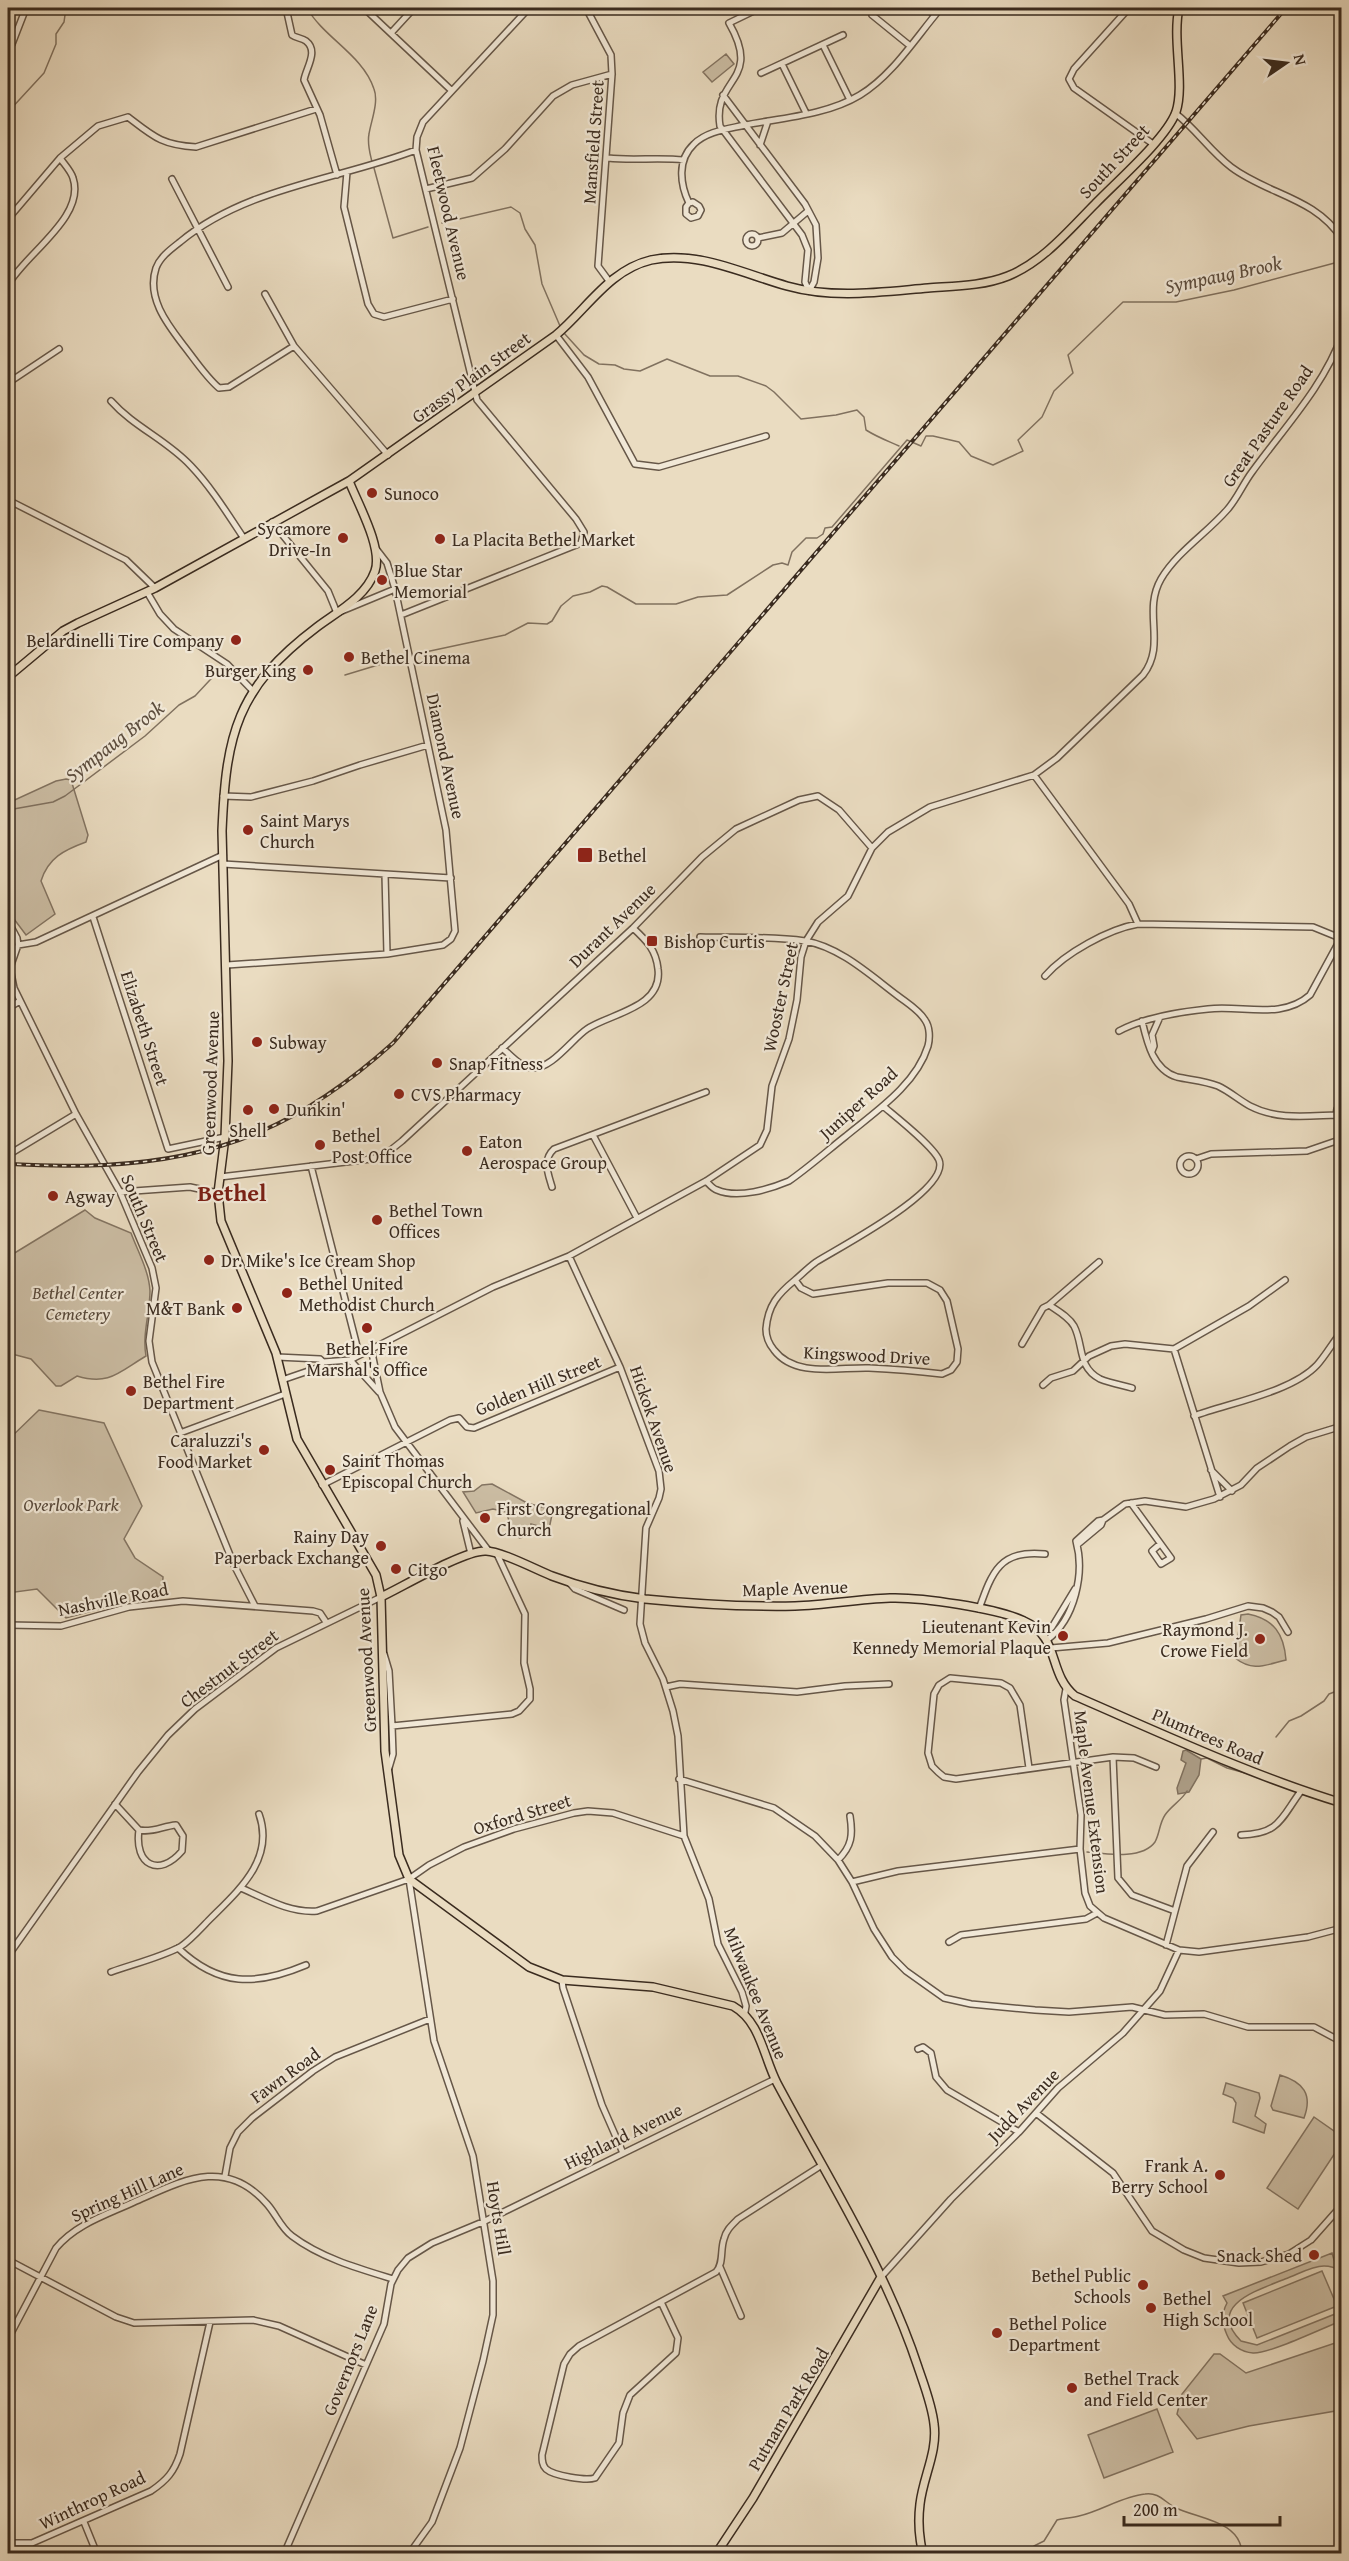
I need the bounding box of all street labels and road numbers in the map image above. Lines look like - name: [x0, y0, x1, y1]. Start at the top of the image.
- street label: Mansfield Street: [575, 79, 611, 205]
- street label: South Street: [1072, 117, 1156, 204]
- street label: Fleetwood Avenue: [420, 143, 478, 283]
- street label: Grassy Plain Street: [406, 324, 537, 430]
- street label: Great Pasture Road: [1215, 359, 1319, 493]
- street label: Diamond Avenue: [420, 691, 472, 821]
- street label: Durant Avenue: [562, 876, 662, 974]
- street label: Wooster Street: [755, 939, 805, 1055]
- street label: Elizabeth Street: [114, 967, 176, 1090]
- street label: Greenwood Avenue: [194, 1010, 226, 1156]
- street label: Juniper Road: [811, 1060, 904, 1147]
- street label: South Street: [114, 1170, 176, 1267]
- street label: Kingswood Drive: [803, 1338, 931, 1372]
- street label: Golden Hill Street: [471, 1347, 606, 1423]
- street label: Hickok Avenue: [623, 1362, 685, 1476]
- street label: Maple Avenue: [742, 1573, 848, 1603]
- street label: Nashville Road: [56, 1575, 171, 1623]
- street label: Greenwood Avenue: [349, 1587, 383, 1733]
- street label: Chestnut Street: [174, 1621, 285, 1714]
- street label: Plumtrees Road: [1148, 1700, 1268, 1772]
- street label: Maple Avenue Extension: [1067, 1709, 1117, 1895]
- street label: Oxford Street: [470, 1786, 575, 1842]
- street label: Milwaukee Avenue: [717, 1923, 795, 2063]
- street label: Fawn Road: [244, 2040, 326, 2110]
- street label: Judd Avenue: [979, 2062, 1065, 2150]
- street label: Highland Avenue: [559, 2096, 687, 2176]
- street label: Spring Hill Lane: [66, 2155, 188, 2229]
- street label: Hoyts Hill: [480, 2179, 518, 2257]
- street label: Governors Lane: [315, 2300, 385, 2420]
- street label: Putnam Park Road: [741, 2342, 836, 2476]
- street label: Winthrop Road: [34, 2463, 150, 2536]

